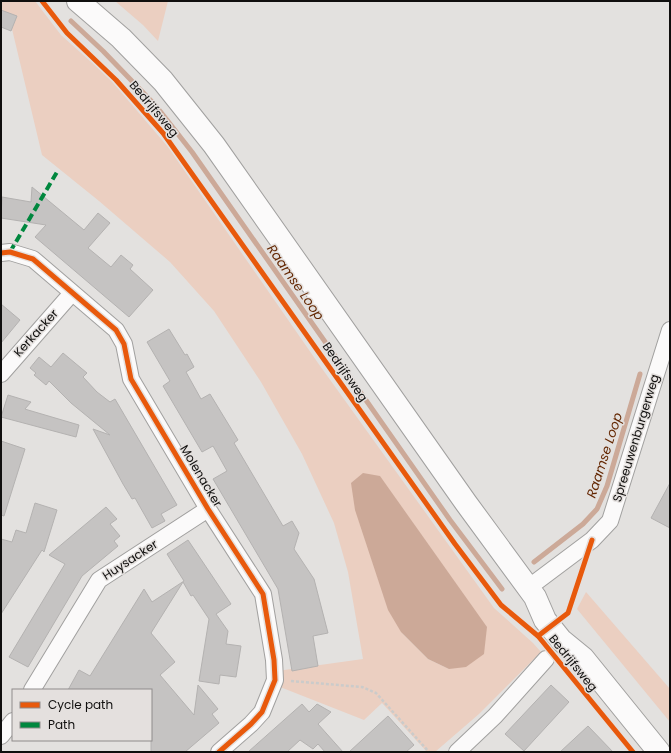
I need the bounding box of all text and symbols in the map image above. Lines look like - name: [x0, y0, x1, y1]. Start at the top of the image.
- street label: Bedrijfsweg: [126, 77, 183, 141]
- water label: Raamse Loop: [262, 241, 329, 324]
- street label: Kerkacker: [10, 305, 62, 360]
- street label: Bedrijfsweg: [319, 339, 372, 405]
- street label: Spreeuwenburgerweg: [608, 372, 663, 504]
- water label: Raamse Loop: [582, 410, 627, 500]
- street label: Molenacker: [176, 442, 227, 510]
- street label: Huysacker: [99, 535, 161, 584]
- street label: Bedrijfsweg: [545, 631, 602, 695]
- legend: [12, 689, 152, 741]
- text: Cycle path: [48, 696, 113, 713]
- text: Path: [48, 716, 75, 733]

